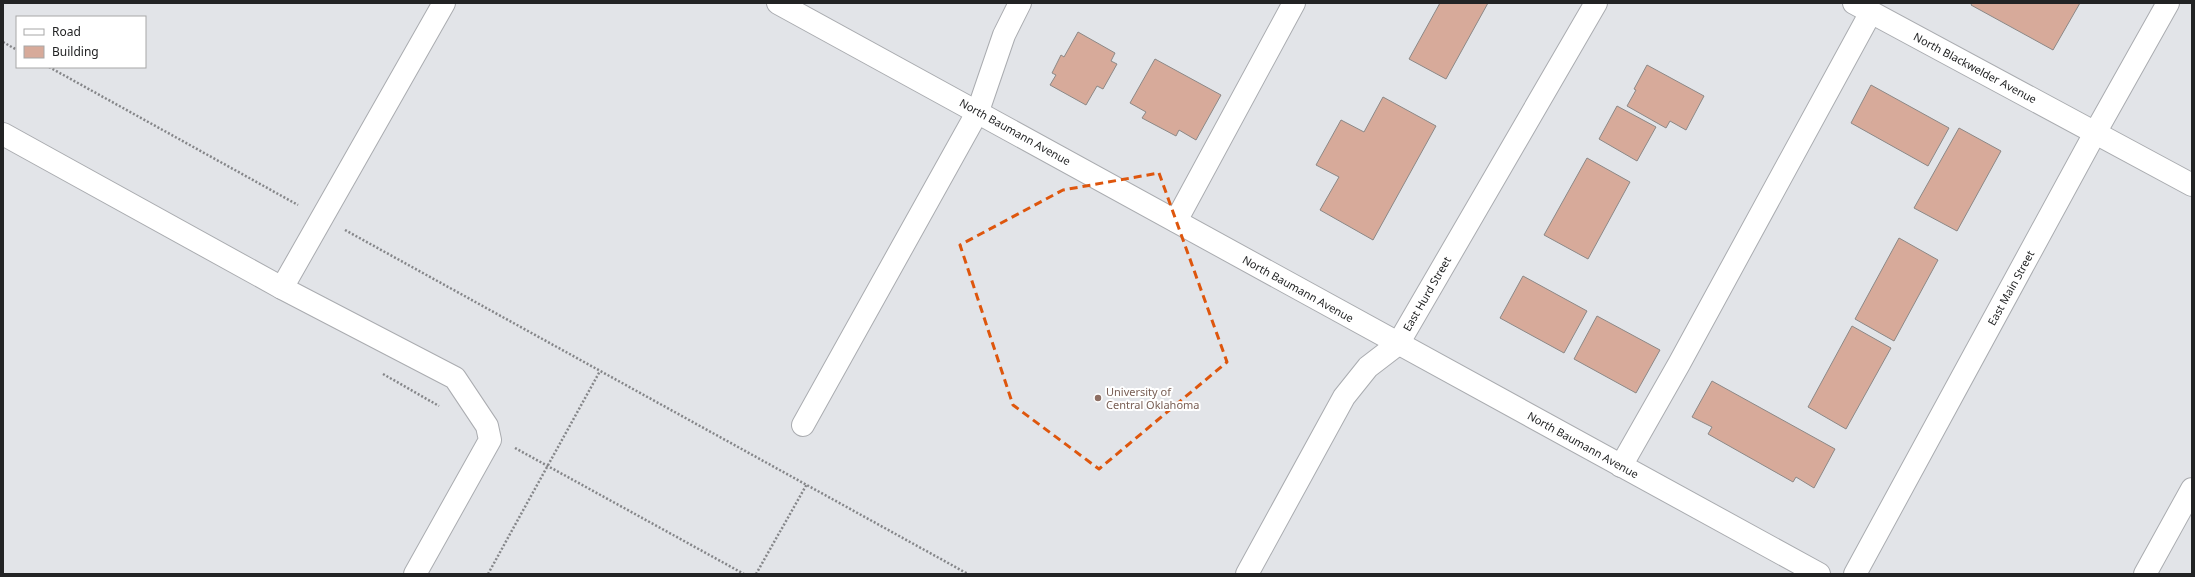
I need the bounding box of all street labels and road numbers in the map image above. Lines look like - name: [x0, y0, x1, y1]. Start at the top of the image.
- street label: North Blackwelder Avenue: [1911, 29, 2039, 106]
- street label: North Baumann Avenue: [957, 95, 1073, 168]
- street label: East Main Street: [1984, 247, 2037, 328]
- street label: North Baumann Avenue: [1240, 252, 1356, 325]
- street label: East Hurd Street: [1399, 254, 1454, 334]
- street label: North Baumann Avenue: [1525, 408, 1641, 481]

